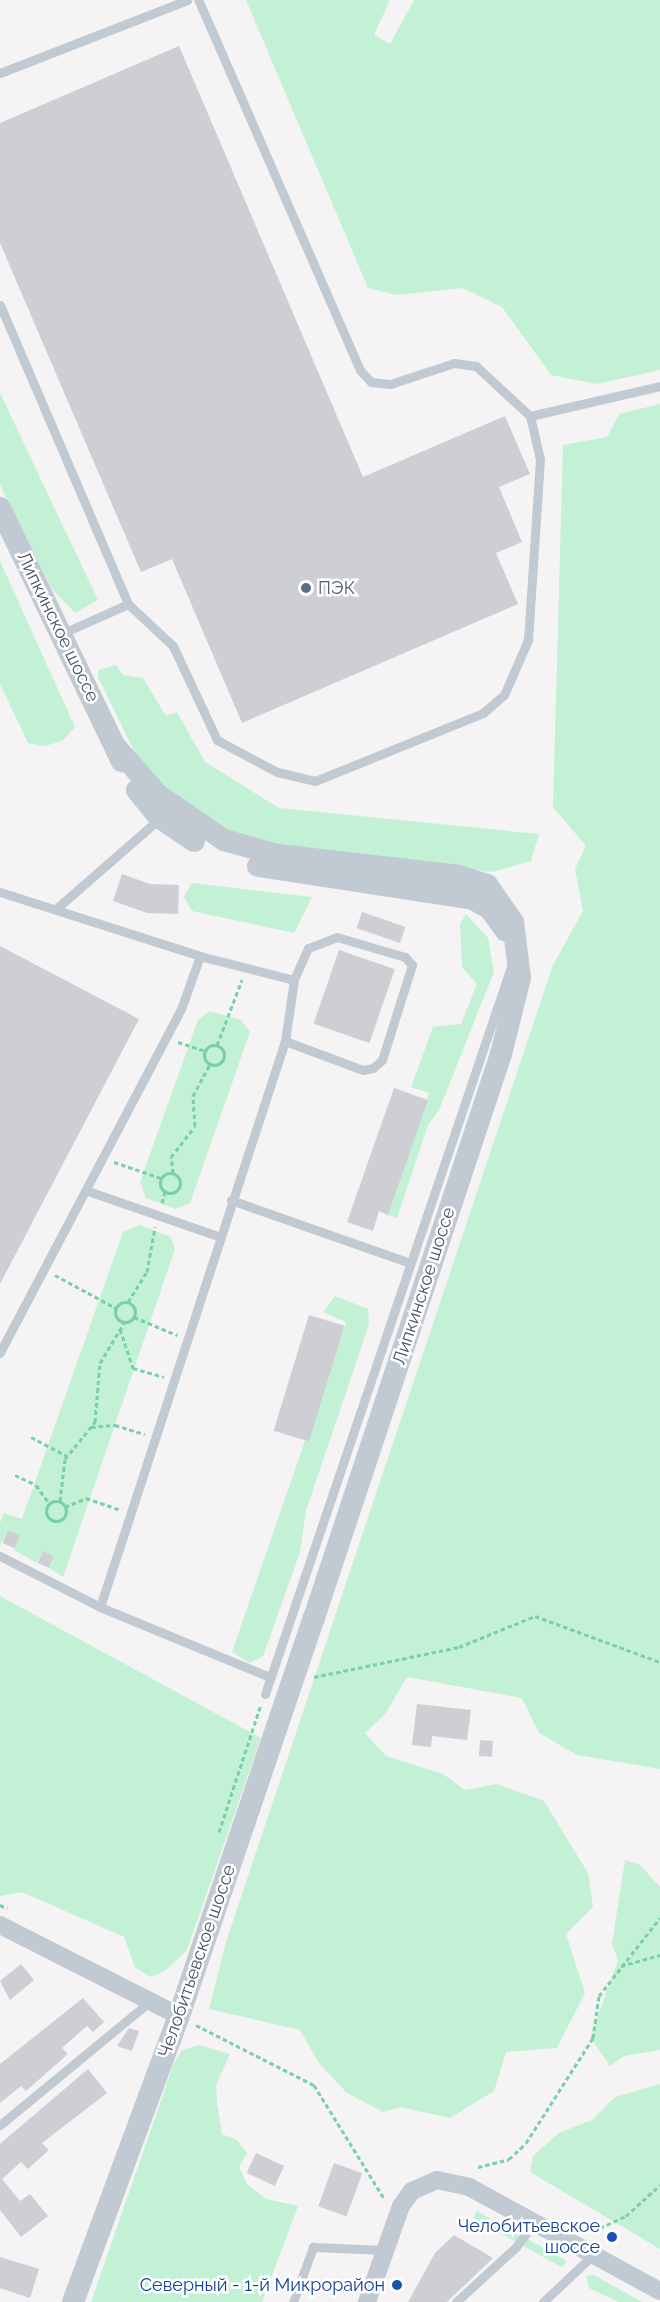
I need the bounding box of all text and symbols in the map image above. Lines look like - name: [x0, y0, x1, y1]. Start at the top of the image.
- street label: Липкинское шоссе: [12, 548, 104, 706]
- place label: ПЭК: [318, 577, 355, 599]
- marker: ПЭК: [299, 581, 313, 595]
- street label: Липкинское шоссе: [388, 1204, 460, 1368]
- street label: Челобитьевское шоссе: [154, 1862, 240, 2060]
- place label: Челобитьевское шоссе: [458, 2216, 600, 2258]
- marker: Челобитьевское шоссе: [605, 2230, 619, 2244]
- place label: Северный - 1-й Микрорайон: [140, 2274, 385, 2296]
- marker: Северный - 1-й Микрорайон: [390, 2278, 404, 2292]

